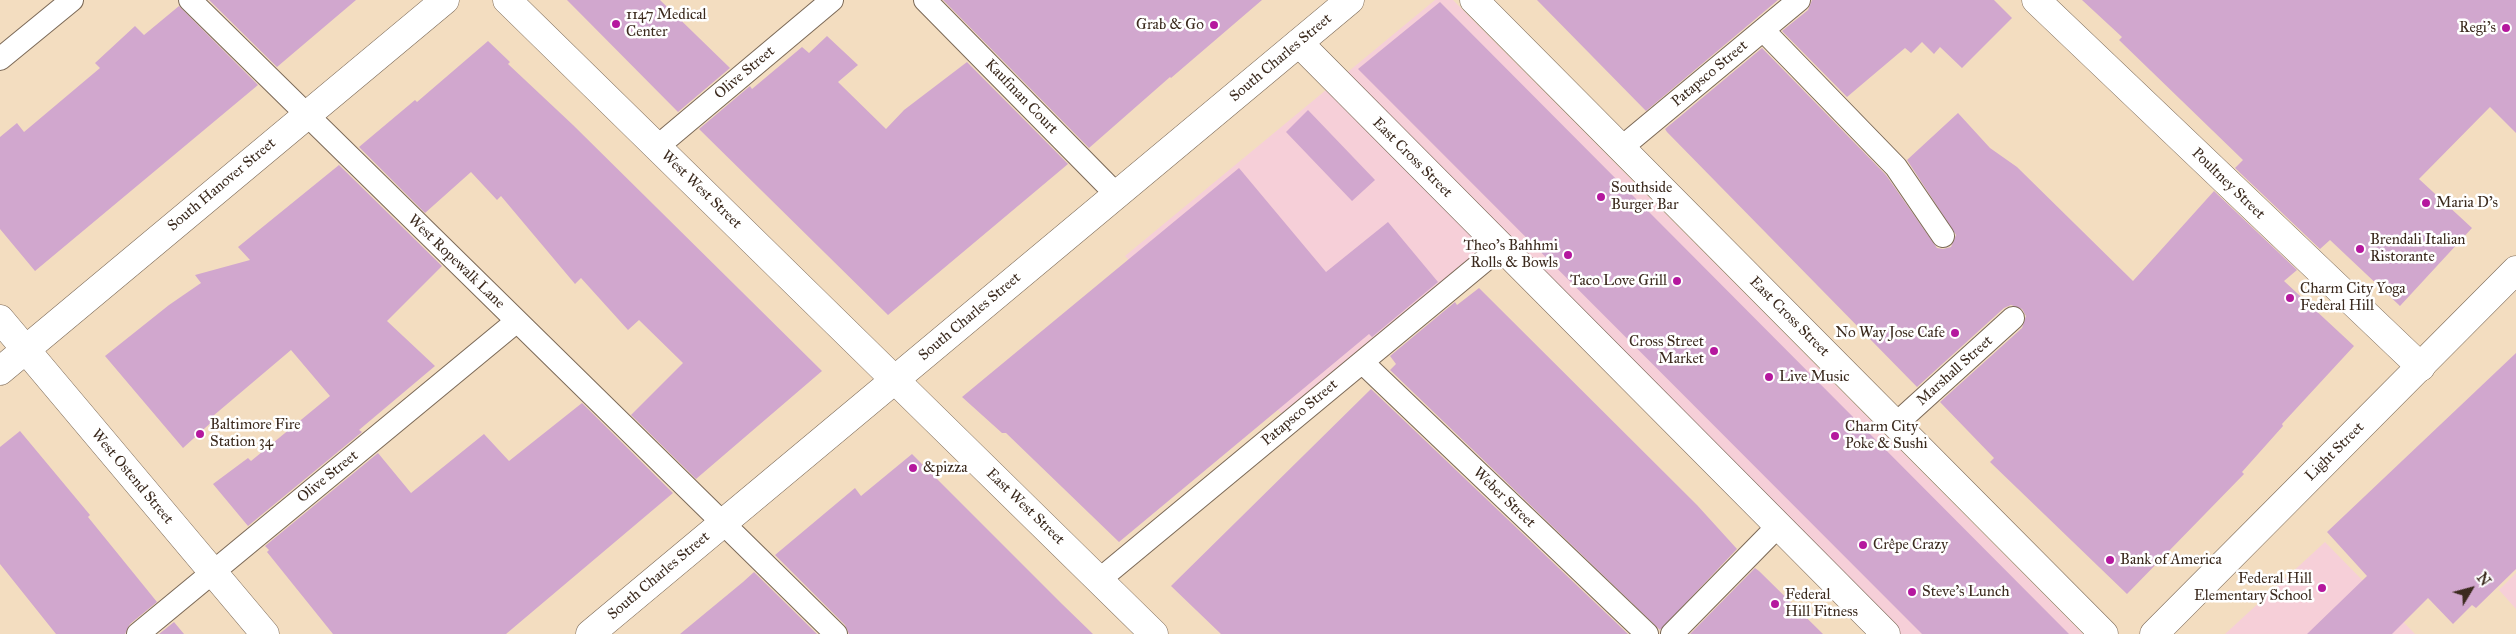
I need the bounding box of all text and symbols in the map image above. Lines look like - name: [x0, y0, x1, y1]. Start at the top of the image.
- place label: 1147 Medical Center: [626, 6, 707, 41]
- street label: South Charles Street: [1226, 10, 1336, 106]
- place label: Grab & Go: [1136, 16, 1204, 34]
- marker: 1147 Medical Center: [610, 18, 622, 30]
- marker: Grab & Go: [1208, 19, 1220, 31]
- place label: Regi's: [2459, 19, 2496, 37]
- marker: Regi's: [2500, 22, 2512, 34]
- street label: Patapsco Street: [1668, 37, 1752, 111]
- street label: Olive Street: [711, 43, 779, 103]
- street label: Kaufman Court: [981, 56, 1061, 138]
- street label: East Cross Street: [1368, 114, 1456, 202]
- street label: South Hanover Street: [164, 135, 280, 235]
- street label: Poultney Street: [2188, 145, 2268, 223]
- street label: West West Street: [657, 147, 745, 233]
- place label: Southside Burger Bar: [1611, 179, 1679, 214]
- marker: Southside Burger Bar: [1595, 191, 1607, 203]
- place label: Maria D's: [2436, 194, 2498, 212]
- marker: Maria D's: [2420, 197, 2432, 209]
- street label: West Ropewalk Lane: [404, 211, 508, 313]
- place label: Brendali Italian Ristorante: [2370, 231, 2465, 266]
- place label: Theo’s Bahhmi Rolls & Bowls: [1464, 237, 1558, 272]
- marker: Brendali Italian Ristorante: [2354, 243, 2366, 255]
- marker: Theo’s Bahhmi Rolls & Bowls: [1562, 249, 1574, 261]
- street label: South Charles Street: [915, 269, 1025, 365]
- place label: Taco Love Grill: [1570, 272, 1667, 290]
- street label: East Cross Street: [1745, 273, 1833, 361]
- marker: Taco Love Grill: [1671, 275, 1683, 287]
- place label: Charm City Yoga Federal Hill: [2300, 280, 2406, 315]
- marker: Charm City Yoga Federal Hill: [2284, 292, 2296, 304]
- place label: No Way Jose Cafe: [1836, 324, 1945, 342]
- marker: No Way Jose Cafe: [1949, 327, 1961, 339]
- street label: Marshall Street: [1913, 332, 1997, 410]
- place label: Cross Street Market: [1629, 333, 1704, 368]
- marker: Cross Street Market: [1708, 345, 1720, 357]
- place label: Live Music: [1779, 368, 1850, 386]
- marker: Live Music: [1763, 371, 1775, 383]
- street label: Patapsco Street: [1258, 376, 1342, 450]
- place label: Baltimore Fire Station 34: [210, 416, 301, 451]
- place label: Charm City Poke & Sushi: [1845, 418, 1928, 453]
- street label: Light Street: [2302, 419, 2368, 485]
- street label: West Ostend Street: [87, 426, 177, 528]
- marker: Baltimore Fire Station 34: [194, 428, 206, 440]
- marker: Charm City Poke & Sushi: [1829, 430, 1841, 442]
- street label: Olive Street: [294, 447, 362, 507]
- place label: &pizza: [923, 459, 968, 477]
- marker: &pizza: [907, 462, 919, 474]
- street label: Weber Street: [1469, 464, 1539, 532]
- street label: East West Street: [982, 465, 1068, 549]
- street label: South Charles Street: [604, 528, 714, 624]
- place label: Crêpe Crazy: [1873, 536, 1948, 554]
- marker: Crêpe Crazy: [1857, 539, 1869, 551]
- place label: Bank of America: [2120, 551, 2222, 569]
- marker: Bank of America: [2104, 554, 2116, 566]
- north arrow: [2446, 564, 2496, 614]
- place label: Federal Hill Elementary School: [2194, 570, 2312, 605]
- text: N: [2473, 570, 2494, 590]
- marker: Federal Hill Elementary School: [2316, 582, 2328, 594]
- place label: Steve's Lunch: [1922, 583, 2010, 601]
- place label: Federal Hill Fitness: [1785, 586, 1858, 621]
- marker: Steve's Lunch: [1906, 586, 1918, 598]
- marker: Federal Hill Fitness: [1769, 598, 1781, 610]

